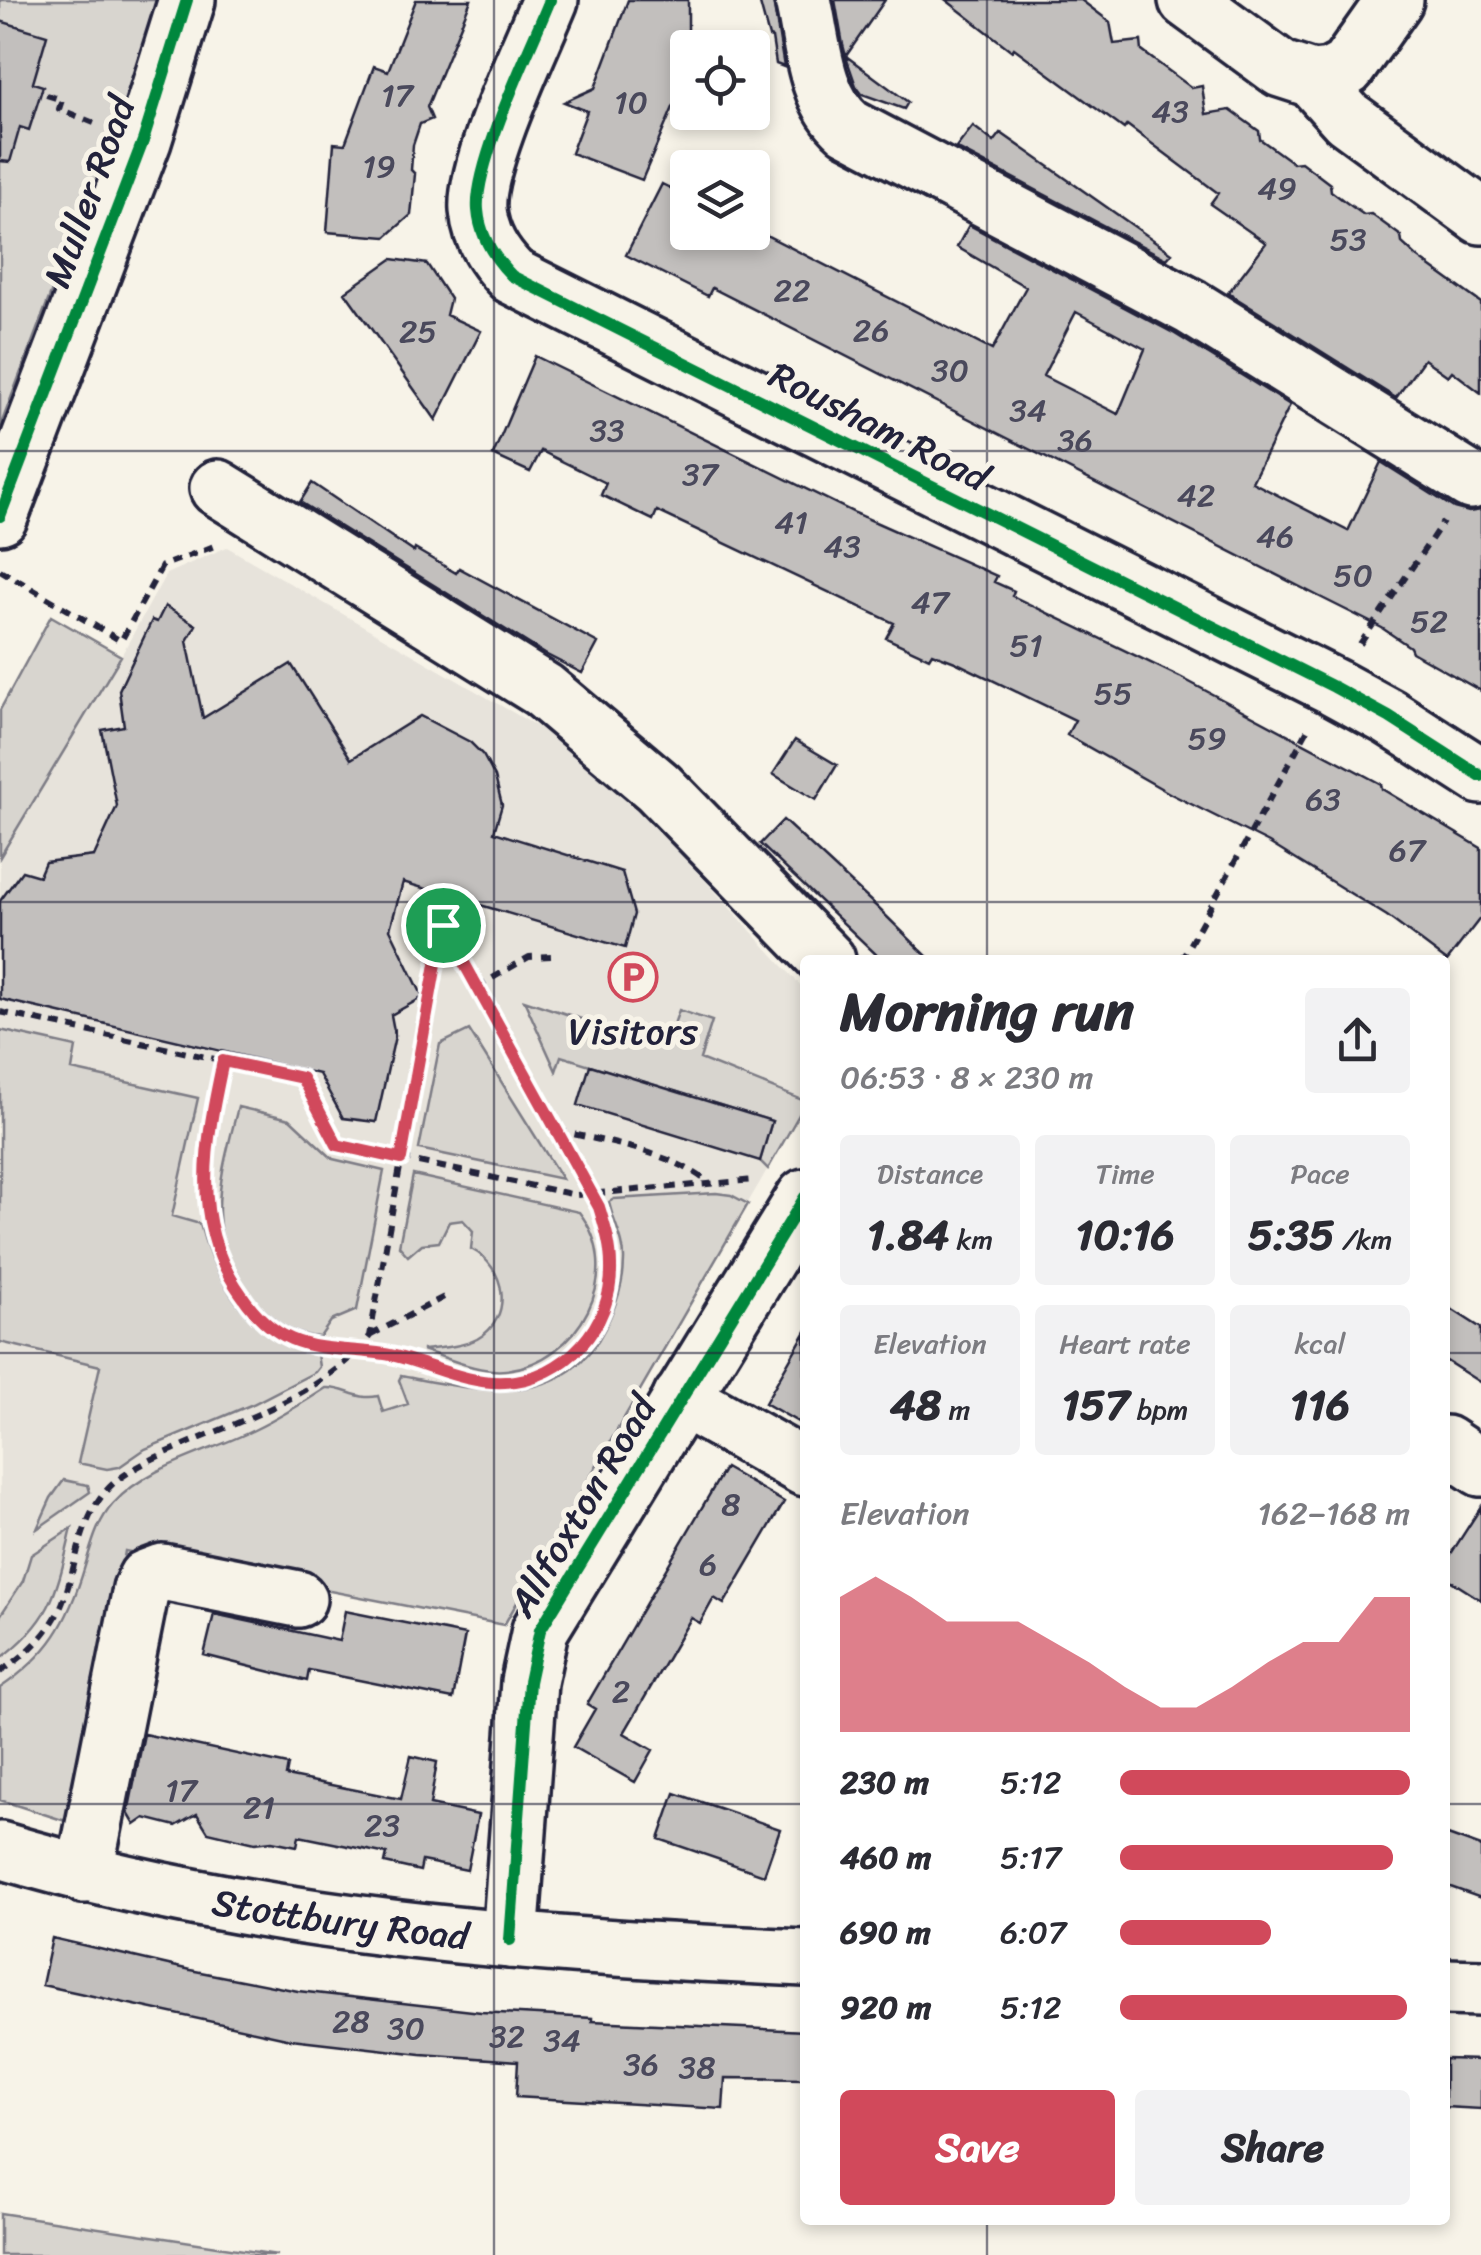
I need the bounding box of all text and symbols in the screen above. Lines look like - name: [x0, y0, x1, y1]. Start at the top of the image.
- map controls: [670, 30, 770, 250]
- button: locate: [670, 30, 770, 130]
- house number: 17: [381, 67, 415, 124]
- house number: 10: [614, 74, 648, 131]
- house number: 43: [1151, 83, 1189, 140]
- street label: Muller Road: [24, 84, 156, 297]
- house number: 19: [362, 138, 396, 195]
- button: layers: [670, 150, 770, 250]
- house number: 49: [1257, 160, 1297, 217]
- house number: 53: [1329, 211, 1367, 268]
- house number: 22: [774, 262, 810, 319]
- house number: 26: [853, 302, 889, 359]
- house number: 25: [399, 303, 437, 360]
- street label: Rousham Road: [757, 342, 1003, 512]
- house number: 30: [931, 342, 969, 399]
- house number: 34: [1009, 382, 1047, 439]
- house number: 33: [589, 402, 625, 459]
- house number: 36: [1057, 412, 1093, 469]
- house number: 37: [682, 446, 720, 503]
- house number: 42: [1177, 467, 1215, 524]
- house number: 41: [774, 494, 808, 551]
- house number: 46: [1256, 508, 1294, 565]
- house number: 43: [823, 518, 861, 575]
- house number: 50: [1333, 547, 1373, 604]
- house number: 47: [911, 574, 951, 631]
- house number: 52: [1410, 593, 1448, 650]
- house number: 51: [1009, 617, 1043, 674]
- house number: 55: [1093, 665, 1133, 722]
- house number: 59: [1187, 710, 1227, 767]
- house number: 63: [1305, 771, 1341, 828]
- house number: 67: [1389, 822, 1427, 879]
- pin: [401, 883, 486, 968]
- icon: arrive: [416, 898, 471, 953]
- parking icon: Visitors: [607, 951, 659, 1003]
- text: Morning run: [840, 963, 1134, 1060]
- button: share: [1305, 988, 1410, 1093]
- place label: Visitors: [568, 998, 698, 1065]
- text: 06:53 · 8 × 230 m: [840, 1049, 1093, 1106]
- text: Distance: [877, 1149, 983, 1198]
- text: Time: [1095, 1149, 1155, 1198]
- text: Pace: [1290, 1149, 1350, 1198]
- text: 1.84: [867, 1198, 949, 1272]
- text: 10:16: [1075, 1198, 1175, 1272]
- text: 5:35: [1248, 1198, 1335, 1272]
- text: km: [949, 1215, 993, 1264]
- text: /km: [1335, 1215, 1392, 1264]
- text: Elevation: [873, 1319, 987, 1368]
- text: Heart rate: [1059, 1319, 1191, 1368]
- text: kcal: [1295, 1319, 1345, 1368]
- text: 48: [890, 1368, 941, 1442]
- text: 157: [1062, 1368, 1129, 1442]
- text: 116: [1290, 1368, 1350, 1442]
- street label: Allfoxton Road: [489, 1380, 677, 1631]
- text: m: [941, 1385, 970, 1434]
- text: bpm: [1129, 1385, 1188, 1434]
- house number: 8: [721, 1476, 741, 1533]
- text: Elevation: [840, 1485, 970, 1542]
- text: 162–168 m: [1257, 1485, 1410, 1542]
- house number: 6: [699, 1536, 717, 1593]
- house number: 2: [612, 1663, 630, 1720]
- text: 230 m: [840, 1754, 929, 1811]
- text: 5:12: [1000, 1754, 1061, 1811]
- house number: 17: [165, 1762, 199, 1819]
- house number: 21: [243, 1779, 275, 1836]
- house number: 23: [364, 1797, 400, 1854]
- text: 460 m: [840, 1829, 931, 1886]
- text: 5:17: [1000, 1829, 1061, 1886]
- street label: Stottbury Road: [207, 1869, 474, 1970]
- text: 690 m: [840, 1904, 931, 1961]
- text: 6:07: [1000, 1904, 1066, 1961]
- text: 920 m: [840, 1979, 931, 2036]
- text: 5:12: [1000, 1979, 1061, 2036]
- house number: 28: [332, 1993, 370, 2050]
- house number: 30: [387, 2000, 425, 2057]
- house number: 32: [489, 2008, 525, 2065]
- house number: 34: [543, 2012, 581, 2069]
- house number: 36: [623, 2036, 659, 2093]
- house number: 38: [679, 2039, 715, 2096]
- button: Save: [840, 2090, 1115, 2205]
- button: Share: [1135, 2090, 1410, 2205]

